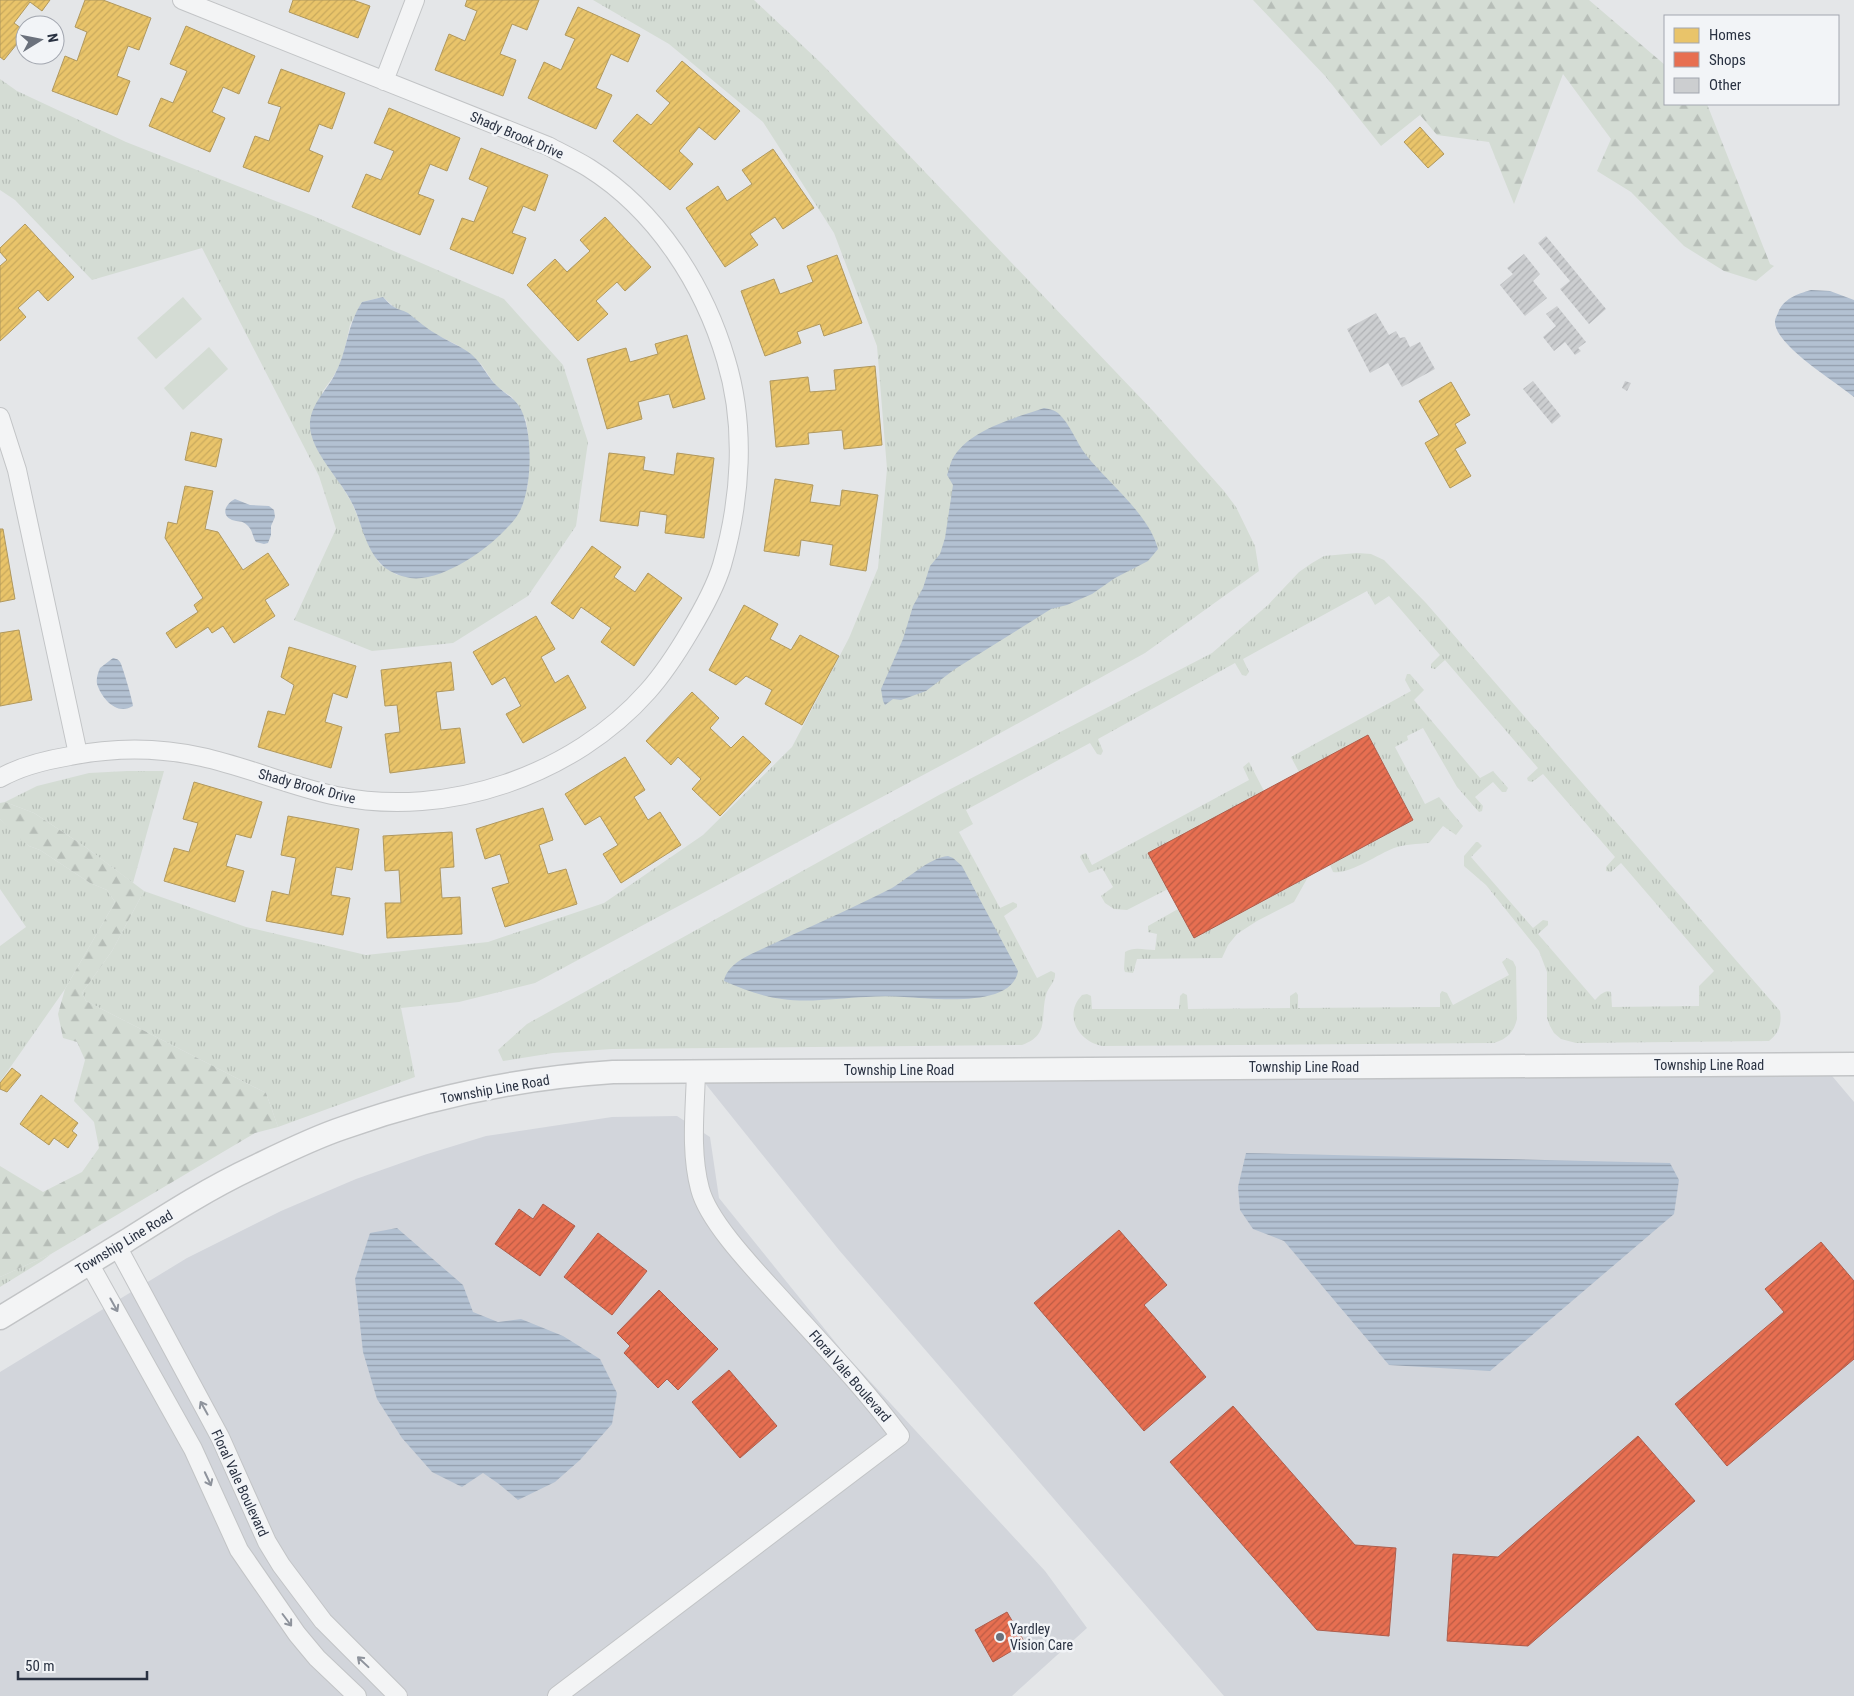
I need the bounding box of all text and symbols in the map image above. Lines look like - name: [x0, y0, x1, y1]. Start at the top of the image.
- north arrow: [15, 15, 65, 65]
- legend: [1664, 15, 1839, 105]
- text: Homes: [1709, 26, 1751, 44]
- text: N: [44, 32, 61, 43]
- text: Shops: [1709, 51, 1746, 69]
- text: Other: [1709, 76, 1742, 94]
- street label: Shady Brook Drive: [468, 108, 567, 162]
- street label: Shady Brook Drive: [257, 765, 358, 807]
- street label: Township Line Road: [1654, 1057, 1764, 1073]
- street label: Township Line Road: [1249, 1059, 1359, 1075]
- street label: Township Line Road: [844, 1062, 954, 1078]
- street label: Township Line Road: [439, 1072, 551, 1106]
- street label: Township Line Road: [73, 1207, 175, 1277]
- one-way arrow: [109, 1298, 119, 1312]
- street label: Floral Vale Boulevard: [806, 1327, 894, 1425]
- one-way arrow: [199, 1400, 209, 1415]
- street label: Floral Vale Boulevard: [208, 1427, 272, 1539]
- one-way arrow: [203, 1471, 213, 1486]
- one-way arrow: [281, 1613, 292, 1626]
- place label: Yardley Vision Care: [1010, 1621, 1073, 1653]
- marker: Yardley Vision Care: [994, 1631, 1006, 1643]
- scale bar: [18, 1648, 146, 1680]
- one-way arrow: [357, 1656, 370, 1668]
- text: 50 m: [25, 1657, 55, 1675]

